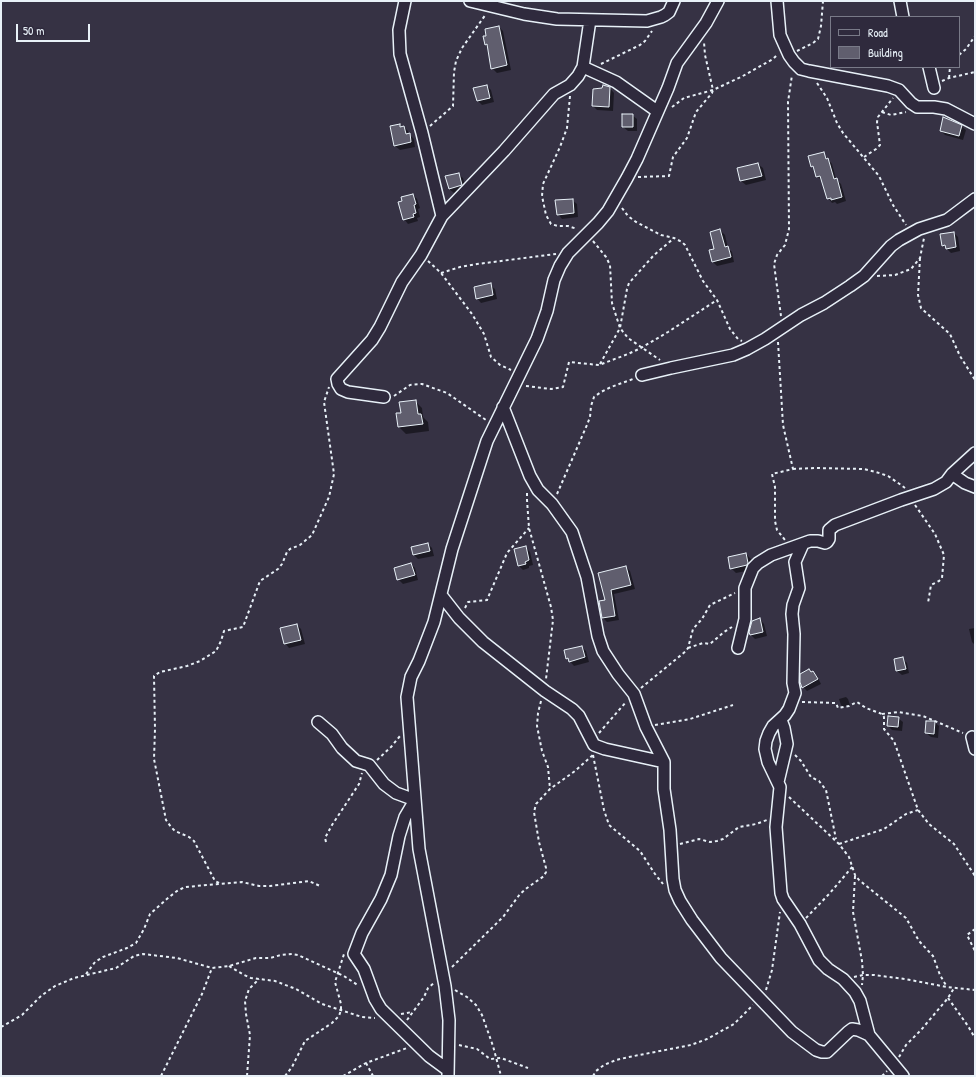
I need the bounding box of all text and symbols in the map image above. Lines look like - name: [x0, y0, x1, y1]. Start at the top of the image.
- scale bar: [18, 16, 92, 42]
- legend: [830, 16, 960, 68]
- text: 50 m: [23, 22, 44, 39]
- text: Road: [868, 24, 888, 41]
- text: Building: [868, 44, 903, 61]

